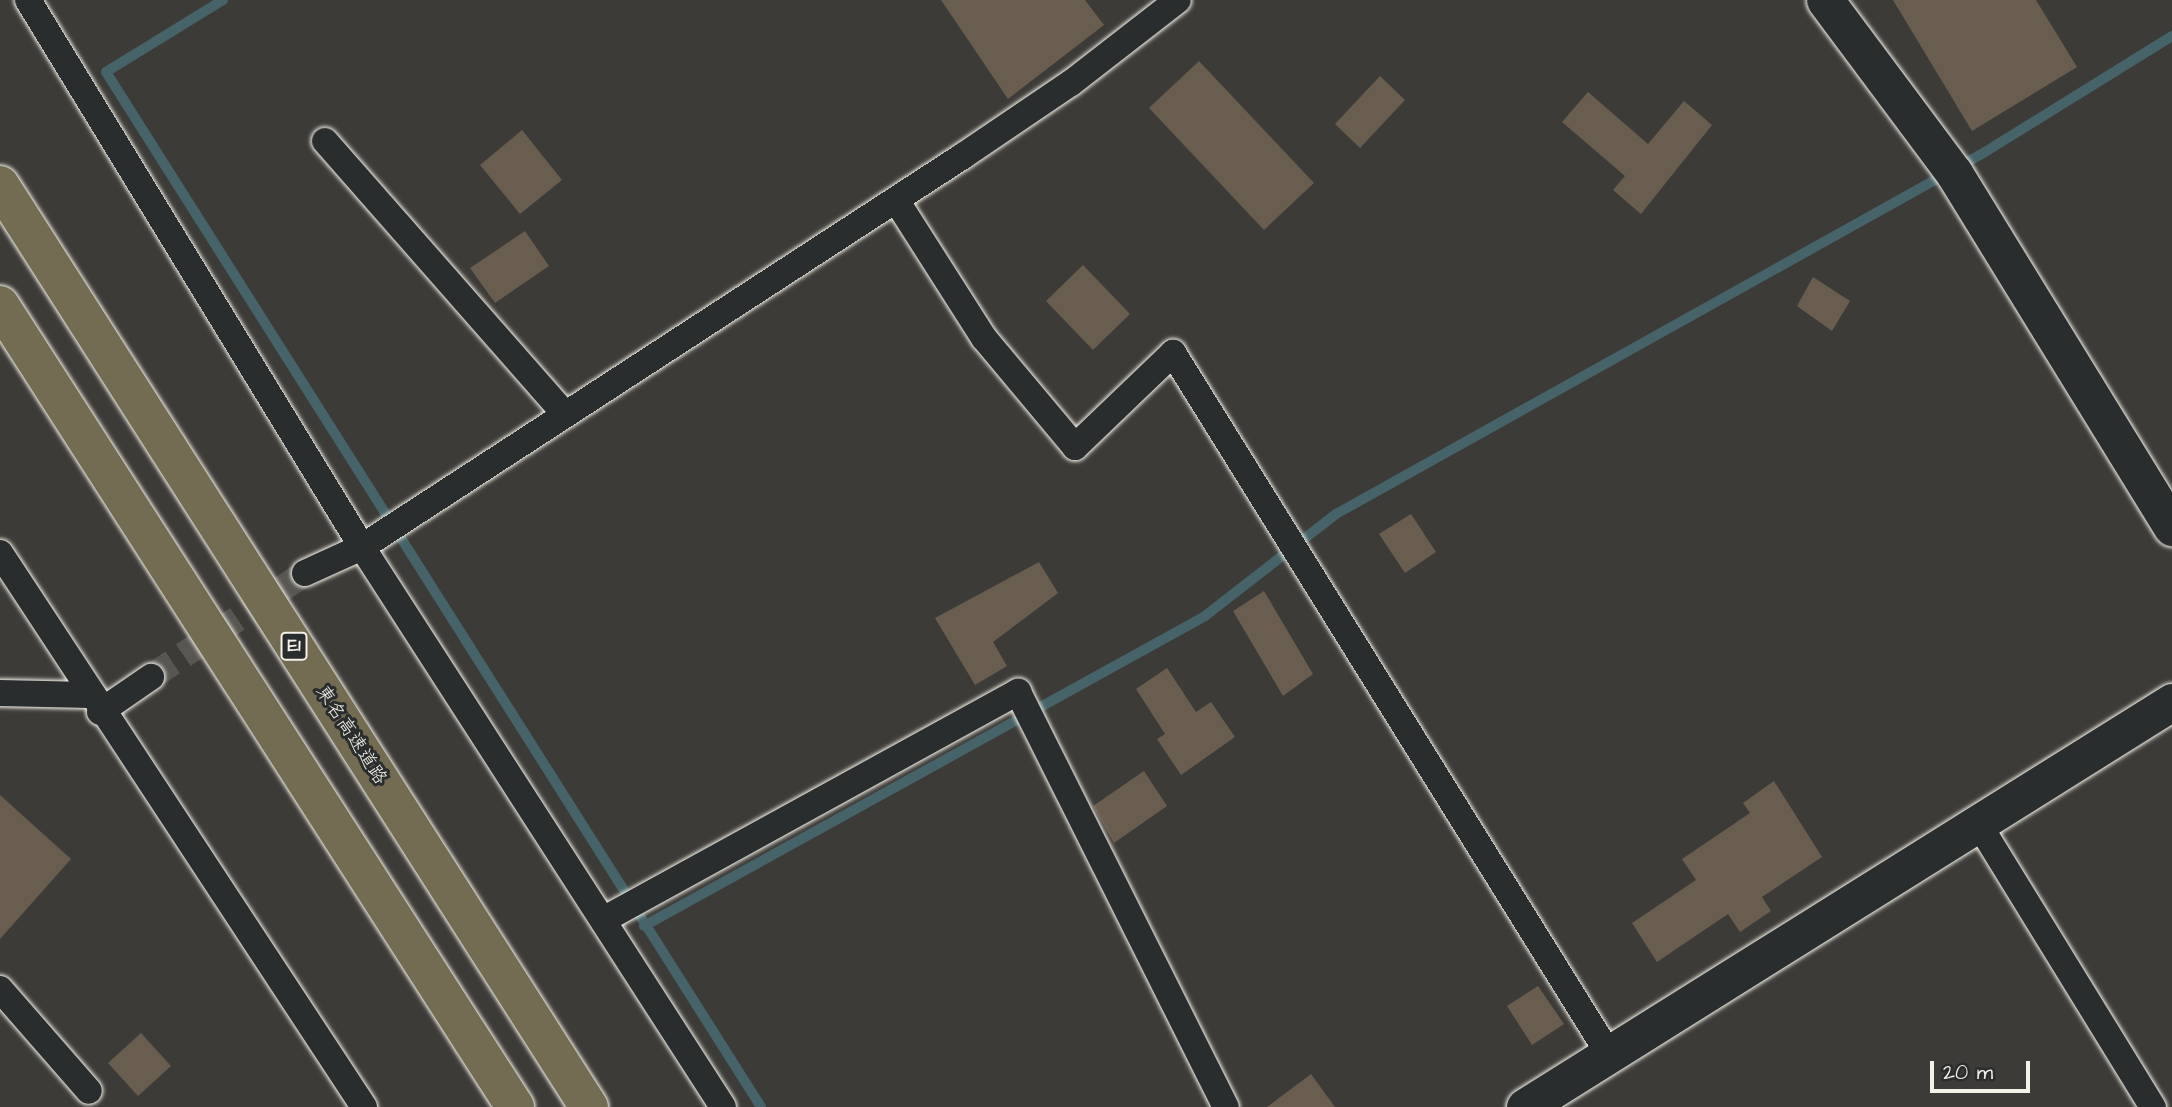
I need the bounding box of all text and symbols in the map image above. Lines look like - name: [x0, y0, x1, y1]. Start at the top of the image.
- road number: E1: [280, 632, 308, 660]
- street label: 東名高速道路: [310, 681, 392, 789]
- scale bar: [1934, 1048, 2034, 1092]
- text: 20 m: [1943, 1058, 1993, 1087]

